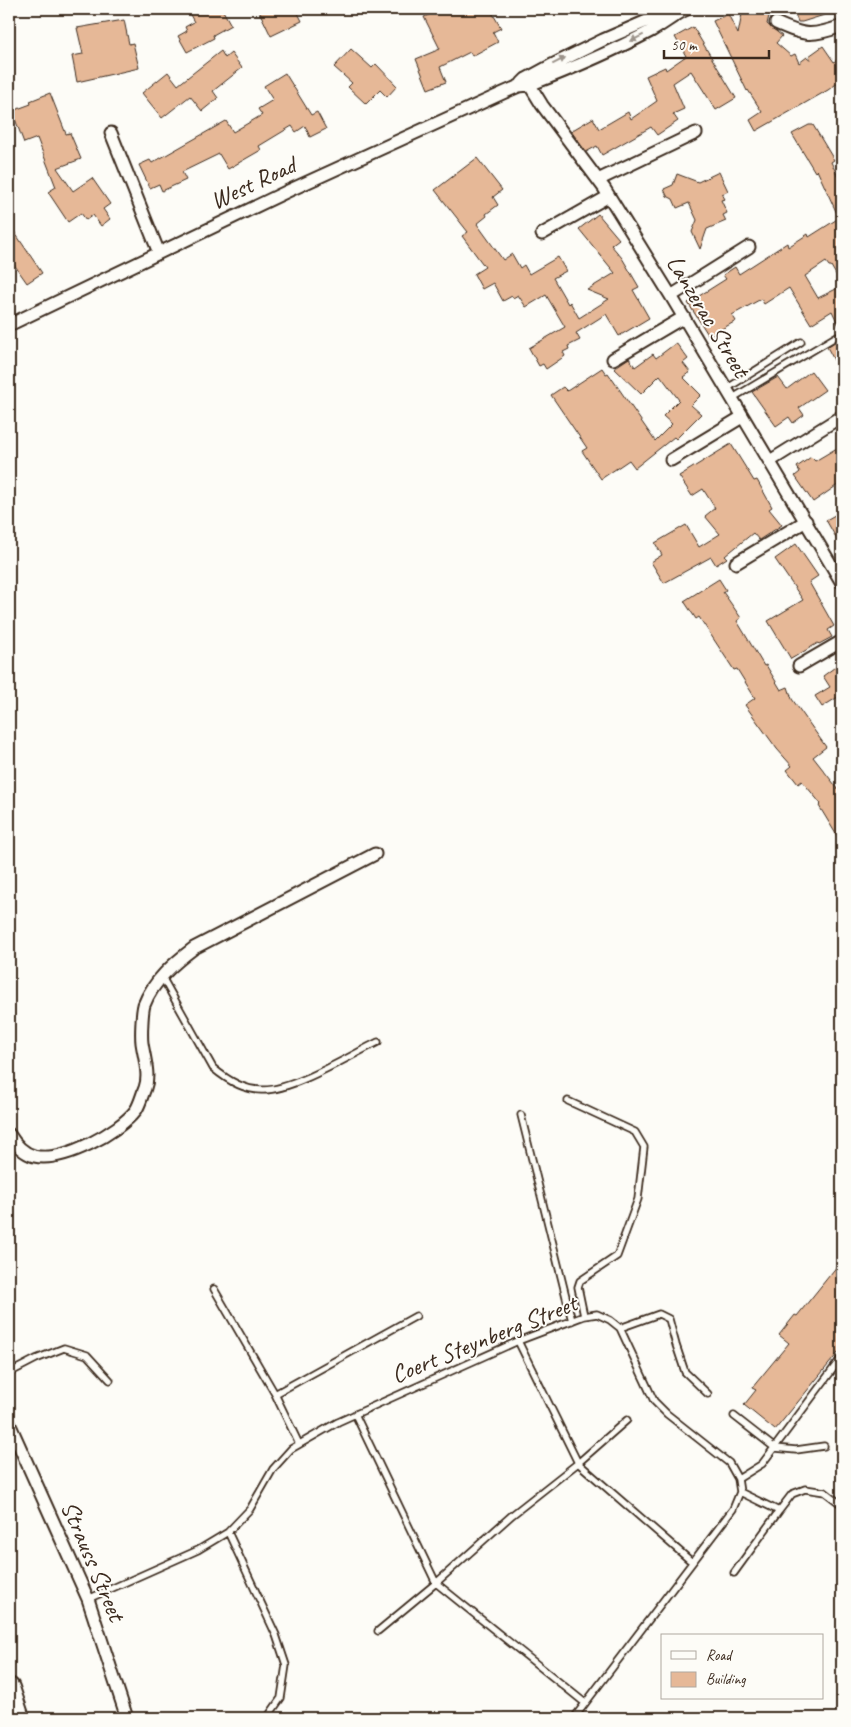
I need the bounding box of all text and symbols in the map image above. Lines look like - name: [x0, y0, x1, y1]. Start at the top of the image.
- scale bar: [664, 28, 768, 60]
- one-way arrow: [630, 34, 645, 42]
- text: 50 m: [671, 36, 698, 55]
- one-way arrow: [552, 57, 566, 65]
- street label: West Road: [205, 148, 304, 217]
- street label: Lanzerac Street: [659, 249, 758, 385]
- street label: Coert Steynberg Street: [387, 1286, 584, 1391]
- street label: Strauss Street: [53, 1496, 134, 1628]
- legend: [661, 1634, 824, 1700]
- text: Road: [706, 1646, 733, 1665]
- text: Building: [706, 1670, 746, 1689]

